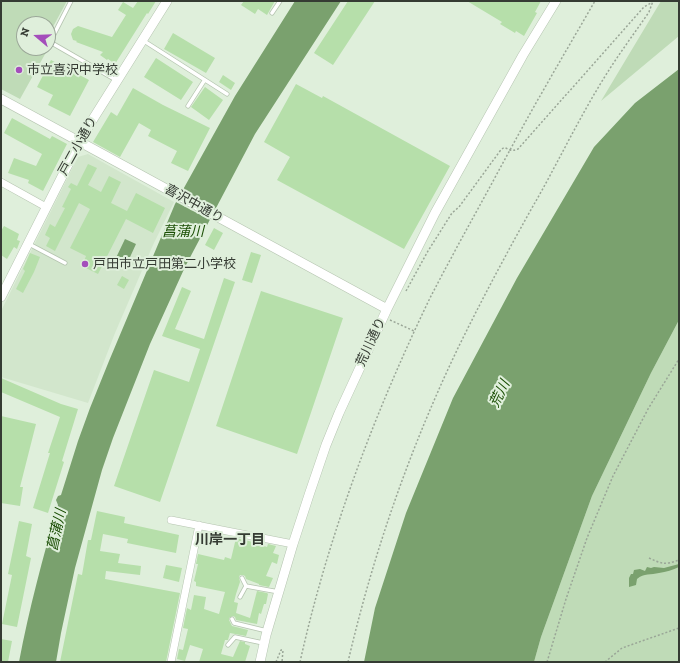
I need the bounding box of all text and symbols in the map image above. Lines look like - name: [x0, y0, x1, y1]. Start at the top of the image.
- north arrow: [16, 16, 56, 56]
- text: N: [18, 26, 33, 38]
- place label: 市立喜沢中学校: [27, 62, 118, 78]
- marker: 市立喜沢中学校: [14, 65, 24, 75]
- street label: 戸二小通り: [55, 114, 101, 178]
- street label: 喜沢中通り: [162, 181, 226, 227]
- water label: 菖蒲川: [162, 224, 204, 240]
- place label: 戸田市立戸田第二小学校: [93, 256, 236, 272]
- marker: 戸田市立戸田第二小学校: [80, 259, 90, 269]
- street label: 荒川通り: [353, 315, 389, 369]
- water label: 荒川: [486, 378, 514, 410]
- water label: 菖蒲川: [44, 508, 70, 552]
- district label: 川岸一丁目: [195, 532, 265, 548]

